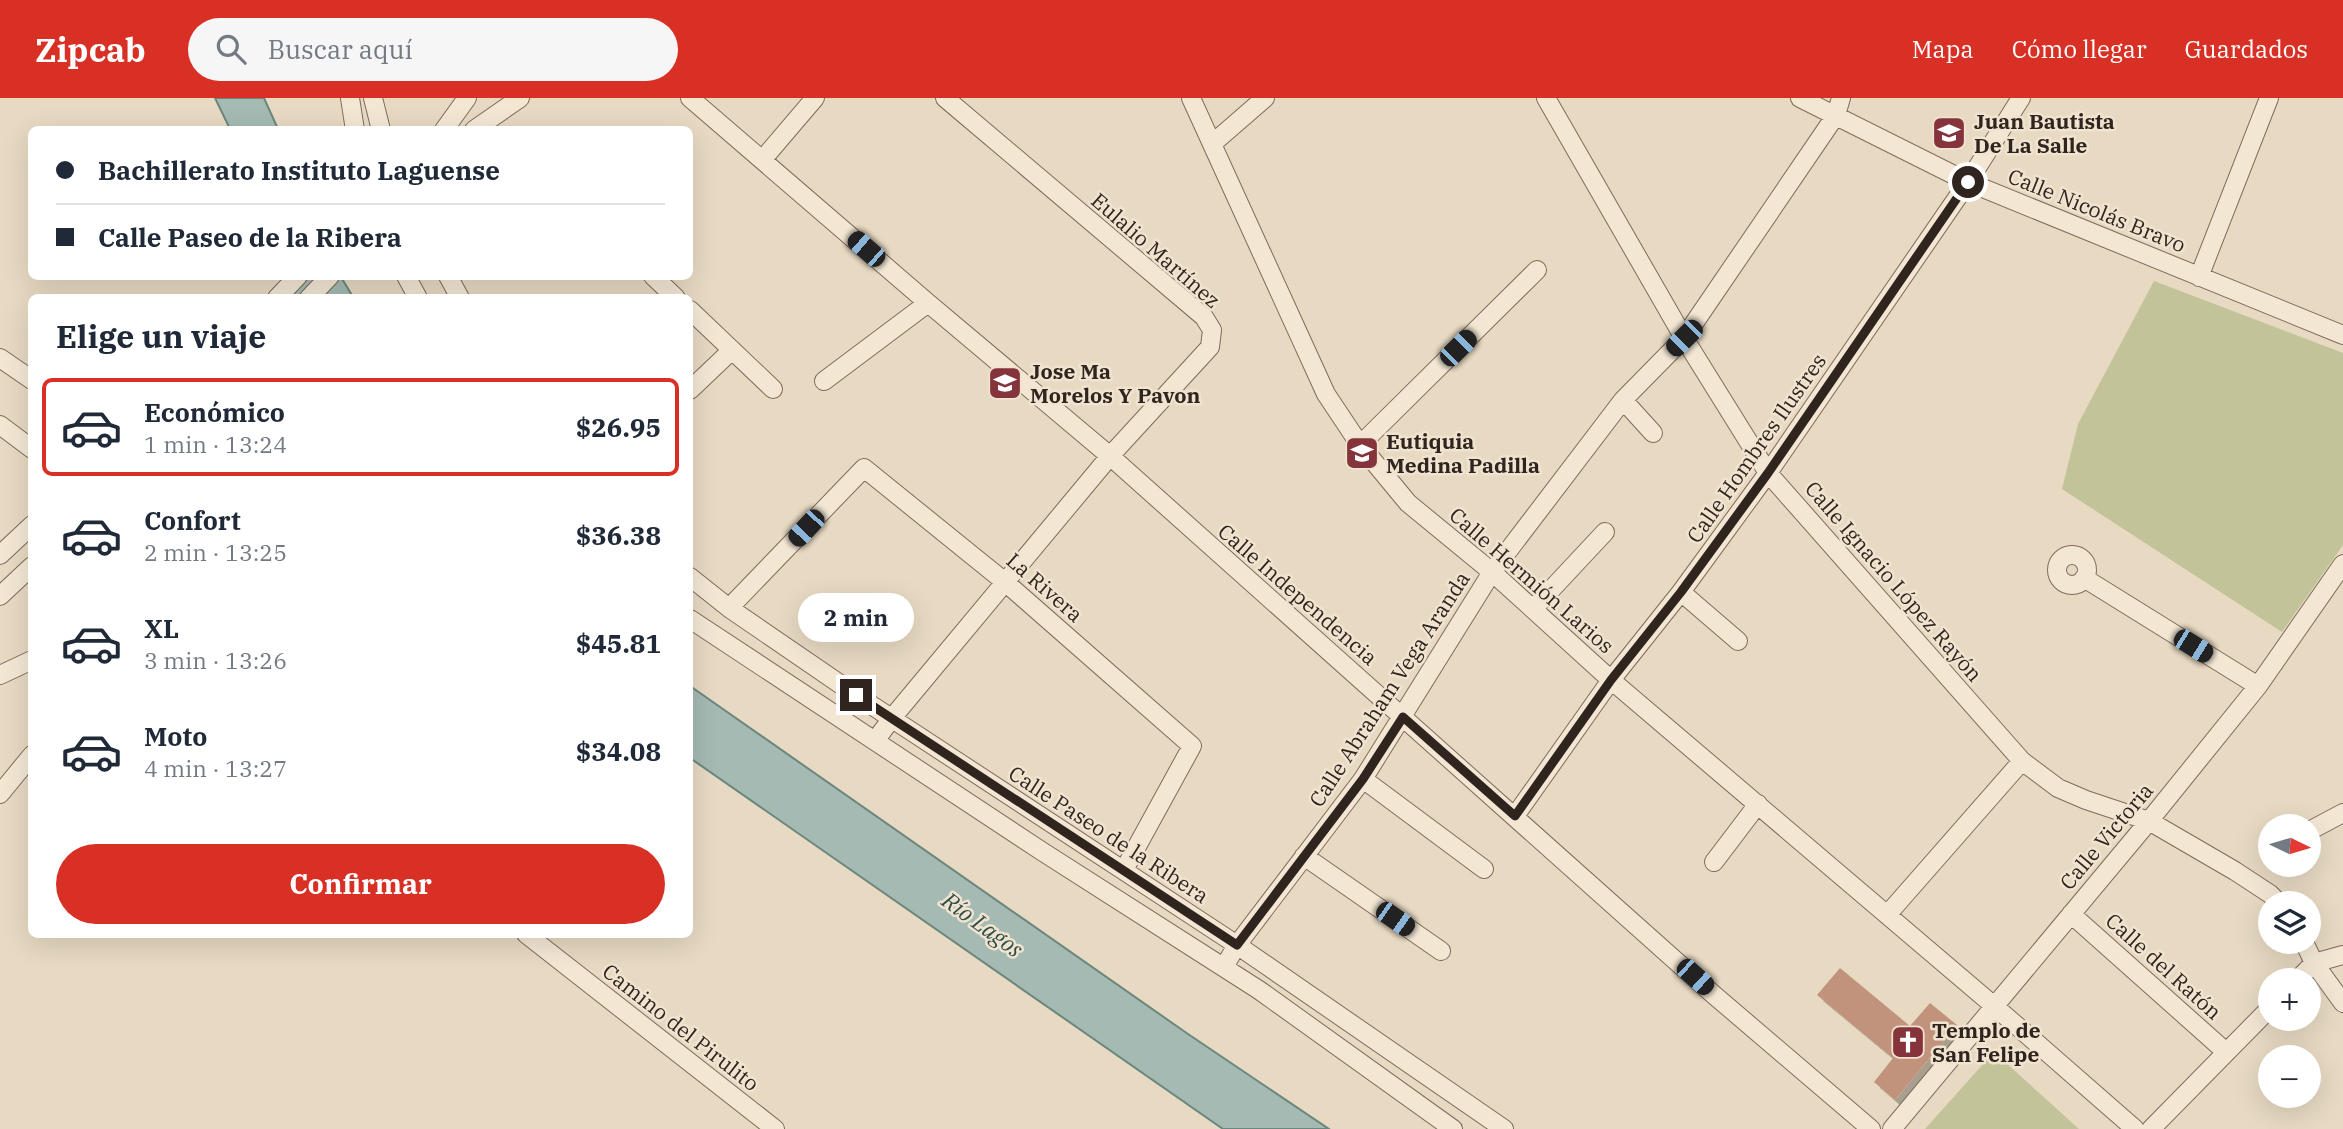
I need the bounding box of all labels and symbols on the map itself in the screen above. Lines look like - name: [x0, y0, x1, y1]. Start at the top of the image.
- place label: Juan Bautista De La Salle: [1974, 107, 2115, 159]
- school or university icon: Juan Bautista De La Salle: [1930, 114, 1968, 152]
- street label: Calle Nicolás Bravo: [2004, 162, 2190, 258]
- route start: [1952, 166, 1984, 198]
- street label: Eulalio Martínez: [1086, 186, 1226, 314]
- car: [844, 227, 889, 271]
- car: [1662, 316, 1707, 360]
- car: [1436, 326, 1481, 370]
- street label: Calle Hombres Ilustres: [1680, 348, 1832, 548]
- place label: Jose Ma Morelos Y Pavon: [1030, 357, 1201, 409]
- school or university icon: Jose Ma Morelos Y Pavon: [986, 364, 1024, 402]
- place label: Eutiquia Medina Padilla: [1386, 427, 1540, 479]
- school or university icon: Eutiquia Medina Padilla: [1343, 434, 1381, 472]
- street label: Calle Ignacio López Rayón: [1799, 475, 1989, 687]
- street label: Calle Hermión Larios: [1444, 501, 1620, 659]
- car: [784, 505, 829, 551]
- street label: Calle Independencia: [1212, 517, 1384, 671]
- street label: La Rivera: [1001, 546, 1089, 628]
- street label: Calle Abraham Vega Aranda: [1302, 566, 1476, 812]
- callout: 2 min: [798, 594, 914, 642]
- car: [2170, 626, 2217, 666]
- route end: [840, 679, 872, 711]
- street label: Calle Paseo de la Ribera: [1004, 759, 1214, 909]
- street label: Calle Victoria: [2053, 777, 2159, 895]
- north arrow: [2258, 814, 2320, 877]
- water label: Río Lagos: [936, 884, 1030, 964]
- car: [1372, 898, 1419, 940]
- street label: Calle del Ratón: [2100, 906, 2228, 1026]
- car: [1673, 955, 1718, 999]
- street label: Camino del Pirulito: [597, 957, 765, 1097]
- place label: Templo de San Felipe: [1932, 1016, 2041, 1068]
- church icon: Templo de San Felipe: [1889, 1023, 1927, 1061]

